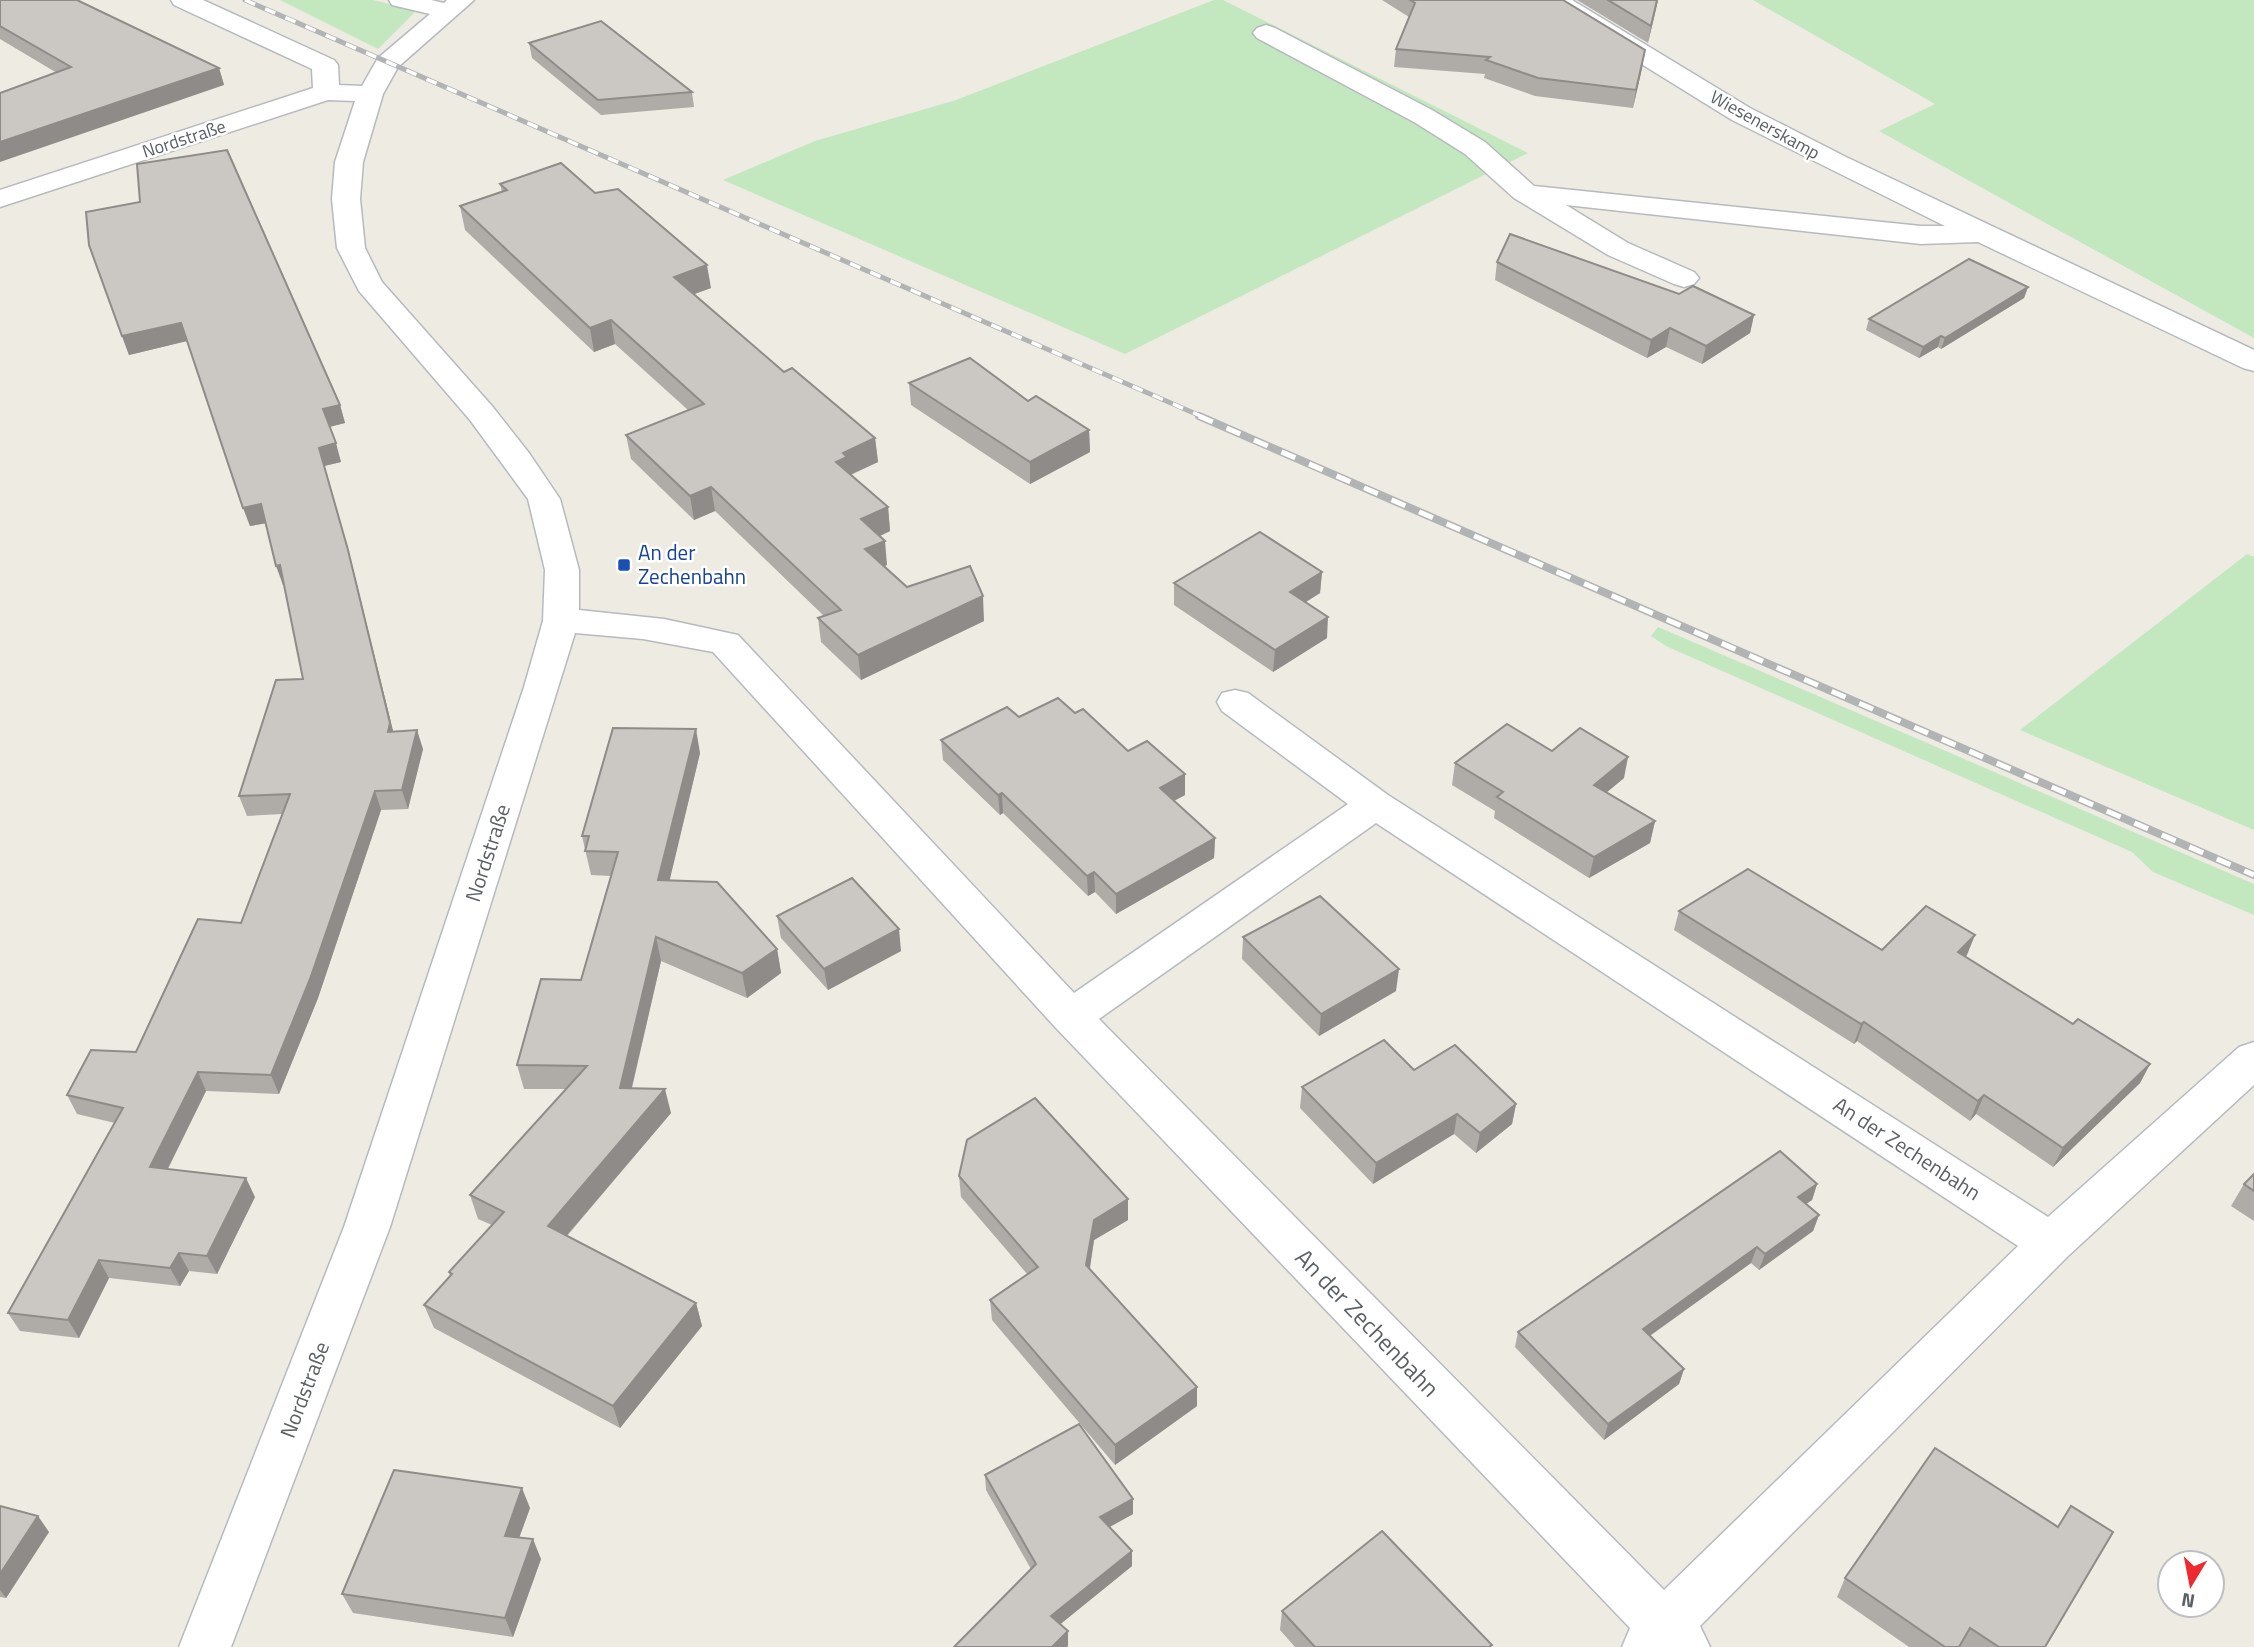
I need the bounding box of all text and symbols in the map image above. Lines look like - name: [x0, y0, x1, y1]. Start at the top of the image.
- street label: Wiesenerskamp: [1705, 83, 1825, 166]
- street label: Nordstraße: [139, 112, 229, 165]
- place label: An der Zechenbahn: [638, 536, 746, 592]
- marker: An der Zechenbahn: [616, 557, 632, 573]
- street label: Nordstraße: [456, 800, 518, 906]
- street label: An der Zechenbahn: [1827, 1088, 1988, 1208]
- street label: An der Zechenbahn: [1287, 1240, 1448, 1405]
- street label: Nordstraße: [271, 1337, 337, 1442]
- north arrow: [2156, 1549, 2226, 1619]
- text: N: [2179, 1586, 2197, 1617]

